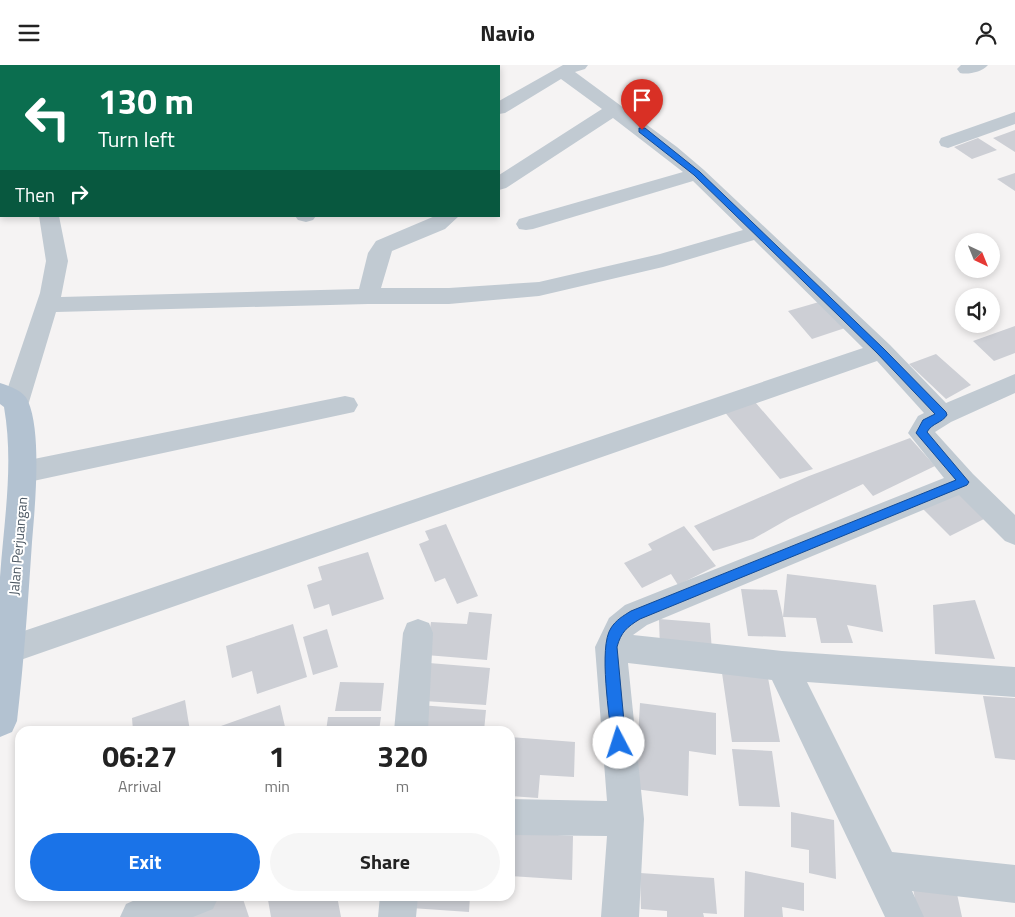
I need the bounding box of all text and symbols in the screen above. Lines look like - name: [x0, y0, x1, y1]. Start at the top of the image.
- text: Navio: [480, 16, 535, 50]
- icon: menu: [15, 19, 43, 47]
- icon: person: [972, 19, 1000, 47]
- text: 130 m: [98, 74, 194, 128]
- pin: [621, 79, 663, 130]
- icon: left: [15, 85, 80, 150]
- icon: arrive: [628, 86, 656, 114]
- text: Turn left: [98, 122, 175, 156]
- text: Then: [15, 180, 55, 209]
- icon: right: [65, 180, 93, 208]
- north arrow: [955, 233, 1000, 277]
- map controls: [955, 233, 1000, 333]
- button: sound: [955, 288, 1000, 333]
- street label: Jalan Perjuangan: [3, 496, 32, 596]
- position arrow: [592, 716, 644, 768]
- text: 06:27: [102, 733, 177, 779]
- text: 1: [269, 733, 286, 779]
- text: 320: [377, 733, 428, 779]
- text: Arrival: [118, 774, 161, 798]
- text: min: [264, 774, 290, 798]
- text: m: [396, 774, 409, 798]
- button: Exit: [30, 833, 260, 891]
- button: Share: [270, 833, 500, 891]

